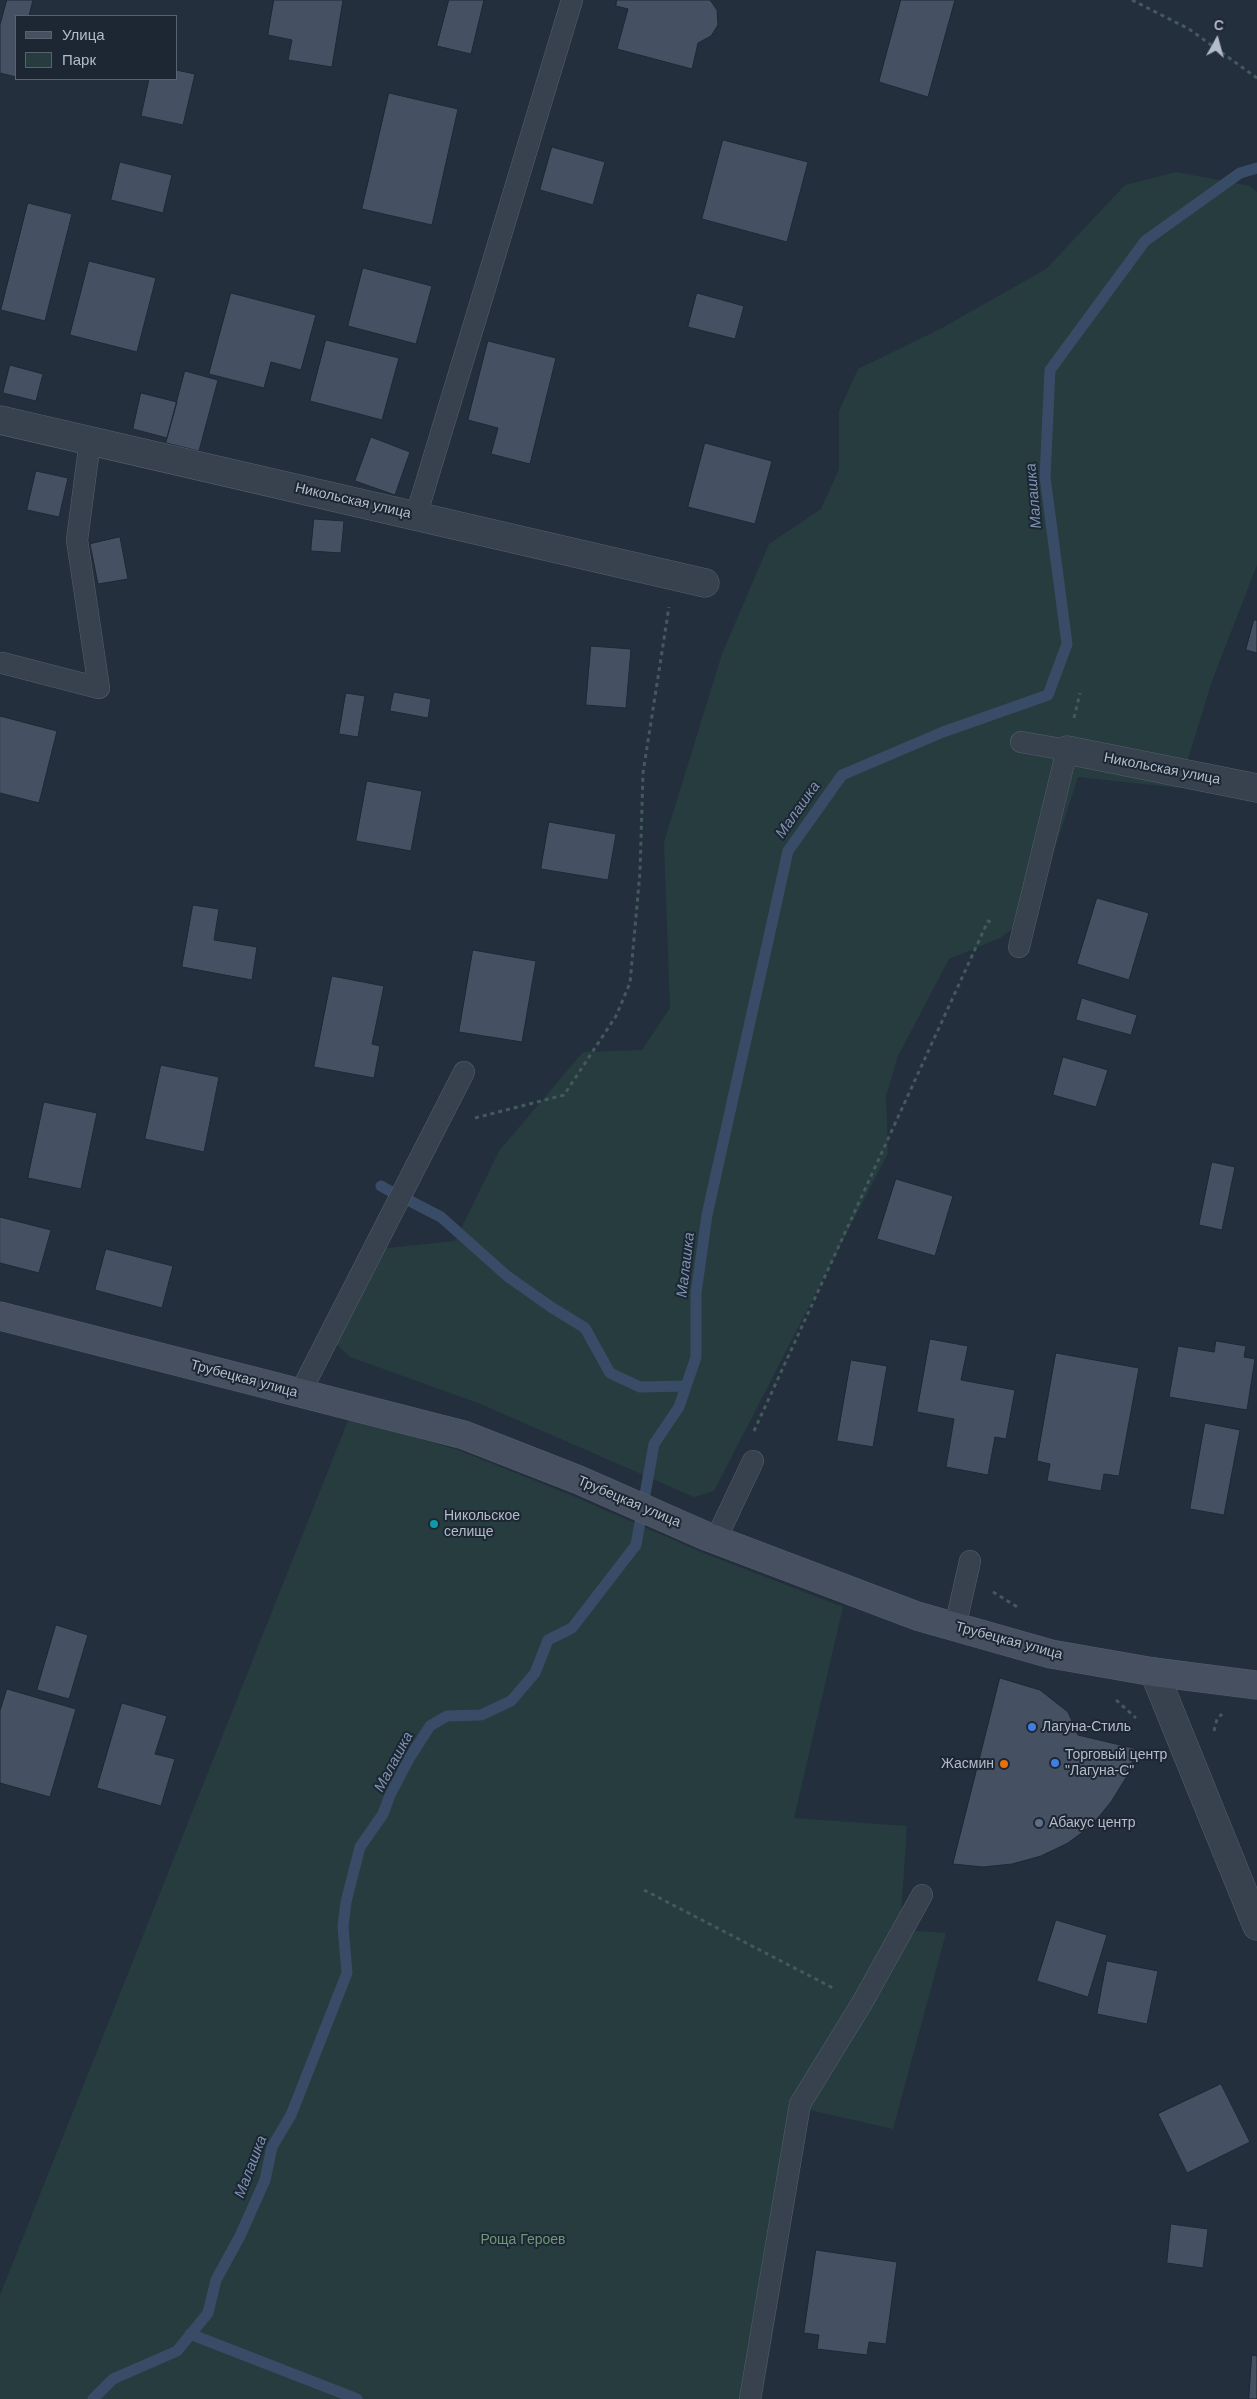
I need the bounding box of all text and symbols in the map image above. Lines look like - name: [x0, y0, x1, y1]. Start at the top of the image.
- legend: [15, 15, 178, 80]
- north arrow: [1192, 15, 1242, 65]
- text: С: [1213, 17, 1225, 34]
- text: Улица: [62, 26, 105, 43]
- text: Парк: [62, 51, 96, 68]
- water label: Малашка: [1022, 463, 1046, 529]
- street label: Никольская улица: [293, 480, 413, 522]
- street label: Никольская улица: [1102, 749, 1222, 789]
- water label: Малашка: [772, 778, 824, 842]
- water label: Малашка: [673, 1231, 699, 1299]
- street label: Трубецкая улица: [189, 1357, 299, 1401]
- street label: Трубецкая улица: [575, 1473, 683, 1531]
- place label: Никольское селище: [444, 1508, 520, 1540]
- marker: Никольское селище: [428, 1518, 440, 1530]
- street label: Трубецкая улица: [954, 1619, 1064, 1663]
- place label: Лагуна-Стиль: [1042, 1719, 1131, 1735]
- marker: Лагуна-Стиль: [1026, 1721, 1038, 1733]
- water label: Малашка: [371, 1729, 417, 1795]
- place label: Торговый центр "Лагуна-С": [1065, 1747, 1167, 1780]
- place label: Жасмин: [941, 1756, 994, 1772]
- marker: Торговый центр "Лагуна-С": [1049, 1757, 1061, 1769]
- marker: Жасмин: [998, 1758, 1010, 1770]
- place label: Абакус центр: [1049, 1815, 1135, 1831]
- marker: Абакус центр: [1033, 1817, 1045, 1829]
- water label: Малашка: [231, 2133, 271, 2201]
- park label: Роща Героев: [481, 2232, 565, 2248]

